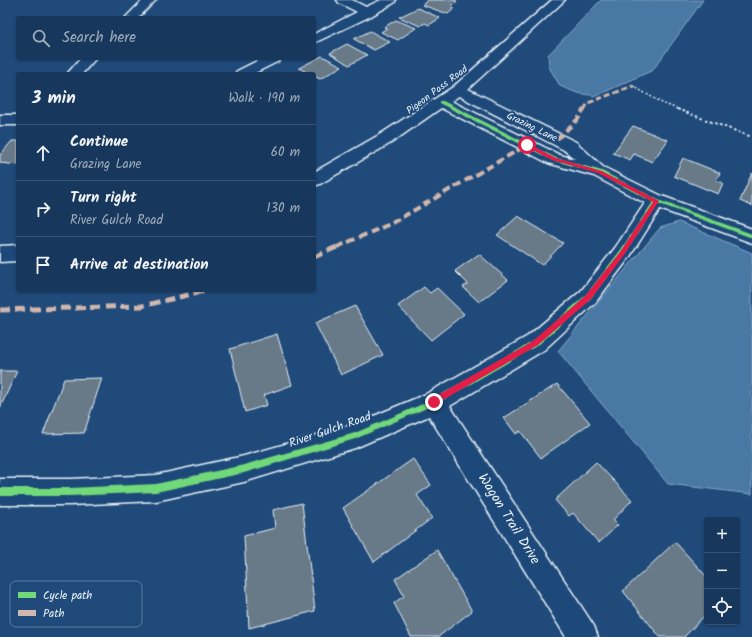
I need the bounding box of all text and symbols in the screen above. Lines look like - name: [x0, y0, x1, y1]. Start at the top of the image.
- search box: [16, 16, 316, 60]
- text: Search here: [62, 26, 136, 50]
- icon: search: [30, 27, 52, 49]
- street label: Pigeon Pass Road: [403, 61, 472, 119]
- text: 3 min: [32, 85, 76, 112]
- text: Walk · 190 m: [228, 88, 300, 109]
- street label: Grazing Lane: [504, 108, 561, 146]
- text: Continue: [70, 130, 128, 154]
- route start: [518, 136, 536, 154]
- icon: ahead: [32, 142, 54, 164]
- text: 60 m: [271, 142, 300, 163]
- text: Grazing Lane: [70, 154, 141, 175]
- text: Turn right: [70, 186, 137, 210]
- icon: right: [32, 198, 54, 220]
- text: 130 m: [266, 198, 300, 219]
- text: River Gulch Road: [70, 210, 163, 231]
- text: Arrive at destination: [70, 253, 209, 277]
- icon: arrive: [32, 254, 54, 276]
- route end: [425, 393, 443, 411]
- street label: River Gulch Road: [286, 407, 375, 453]
- street label: Wagon Trail Drive: [472, 469, 546, 569]
- map controls: [704, 517, 740, 625]
- button: +: [704, 517, 740, 553]
- button: −: [704, 553, 740, 589]
- legend: [10, 581, 142, 627]
- text: Cycle path: [43, 587, 92, 605]
- button: locate: [704, 589, 740, 625]
- text: Path: [43, 605, 64, 623]

